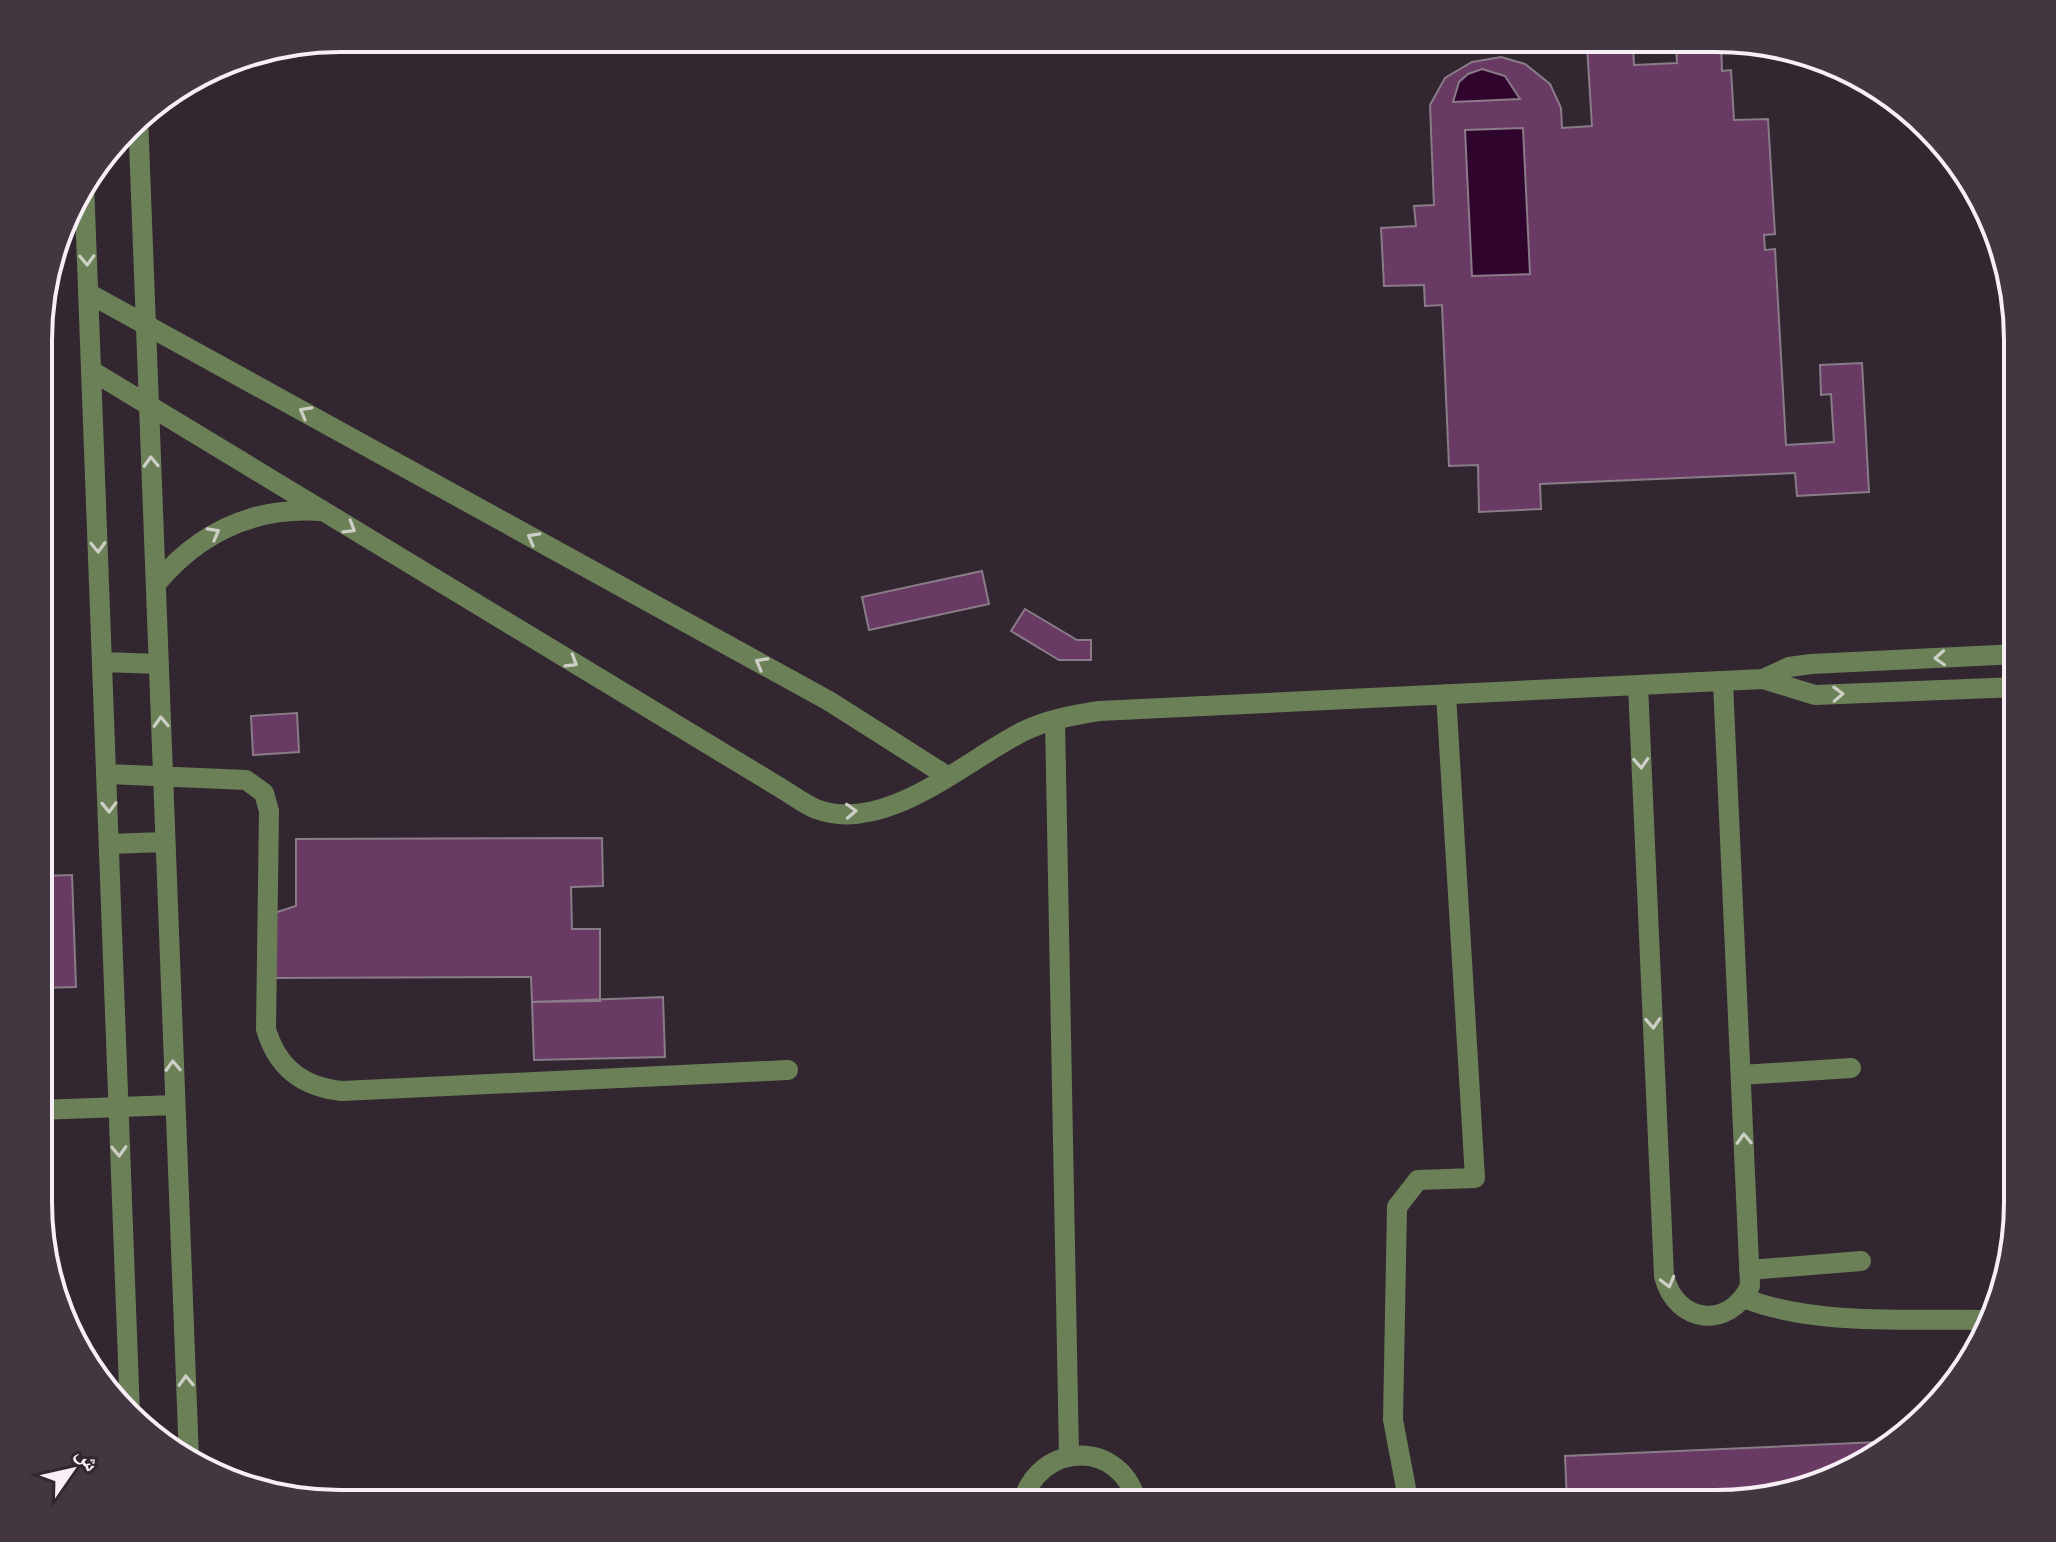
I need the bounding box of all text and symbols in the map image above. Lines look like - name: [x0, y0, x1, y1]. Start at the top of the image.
- one-way arrow: [79, 254, 96, 267]
- one-way arrow: [299, 406, 314, 422]
- one-way arrow: [143, 455, 160, 468]
- one-way arrow: [341, 518, 356, 533]
- one-way arrow: [205, 527, 220, 543]
- one-way arrow: [527, 532, 541, 547]
- one-way arrow: [90, 541, 107, 554]
- one-way arrow: [1933, 649, 1946, 666]
- one-way arrow: [563, 652, 578, 668]
- one-way arrow: [755, 657, 769, 673]
- one-way arrow: [1832, 686, 1845, 703]
- one-way arrow: [152, 715, 169, 728]
- one-way arrow: [1633, 757, 1650, 770]
- one-way arrow: [100, 801, 118, 814]
- one-way arrow: [845, 803, 858, 820]
- one-way arrow: [1644, 1017, 1661, 1030]
- one-way arrow: [164, 1059, 181, 1072]
- one-way arrow: [1735, 1132, 1752, 1145]
- one-way arrow: [110, 1145, 127, 1158]
- one-way arrow: [1658, 1274, 1675, 1288]
- one-way arrow: [177, 1374, 194, 1387]
- north arrow: [32, 1430, 112, 1510]
- text: ش: [70, 1442, 106, 1476]

